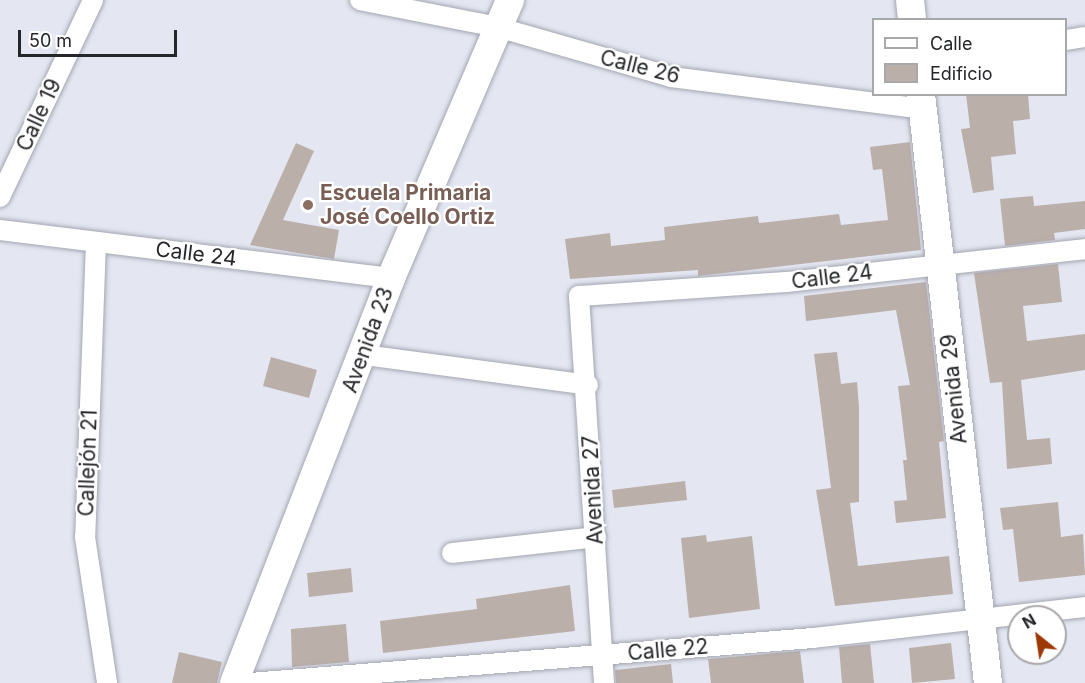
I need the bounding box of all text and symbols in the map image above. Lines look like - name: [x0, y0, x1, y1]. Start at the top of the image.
- scale bar: [21, 18, 180, 56]
- legend: [872, 18, 1067, 96]
- text: 50 m: [29, 30, 72, 51]
- text: Calle: [930, 33, 972, 54]
- street label: Calle 26: [598, 45, 682, 89]
- text: Edificio: [930, 63, 993, 84]
- street label: Calle 19: [11, 75, 67, 155]
- place label: Escuela Primaria José Coello Ortiz: [320, 180, 495, 230]
- marker: Escuela Primaria José Coello Ortiz: [301, 198, 315, 212]
- street label: Calle 24: [154, 237, 238, 271]
- street label: Calle 24: [790, 260, 874, 294]
- street label: Avenida 23: [337, 284, 399, 396]
- street label: Avenida 29: [936, 333, 972, 445]
- street label: Callejón 21: [74, 409, 102, 517]
- street label: Avenida 27: [578, 435, 608, 545]
- north arrow: [1007, 605, 1067, 665]
- text: N: [1019, 609, 1039, 633]
- street label: Calle 22: [627, 634, 709, 666]

